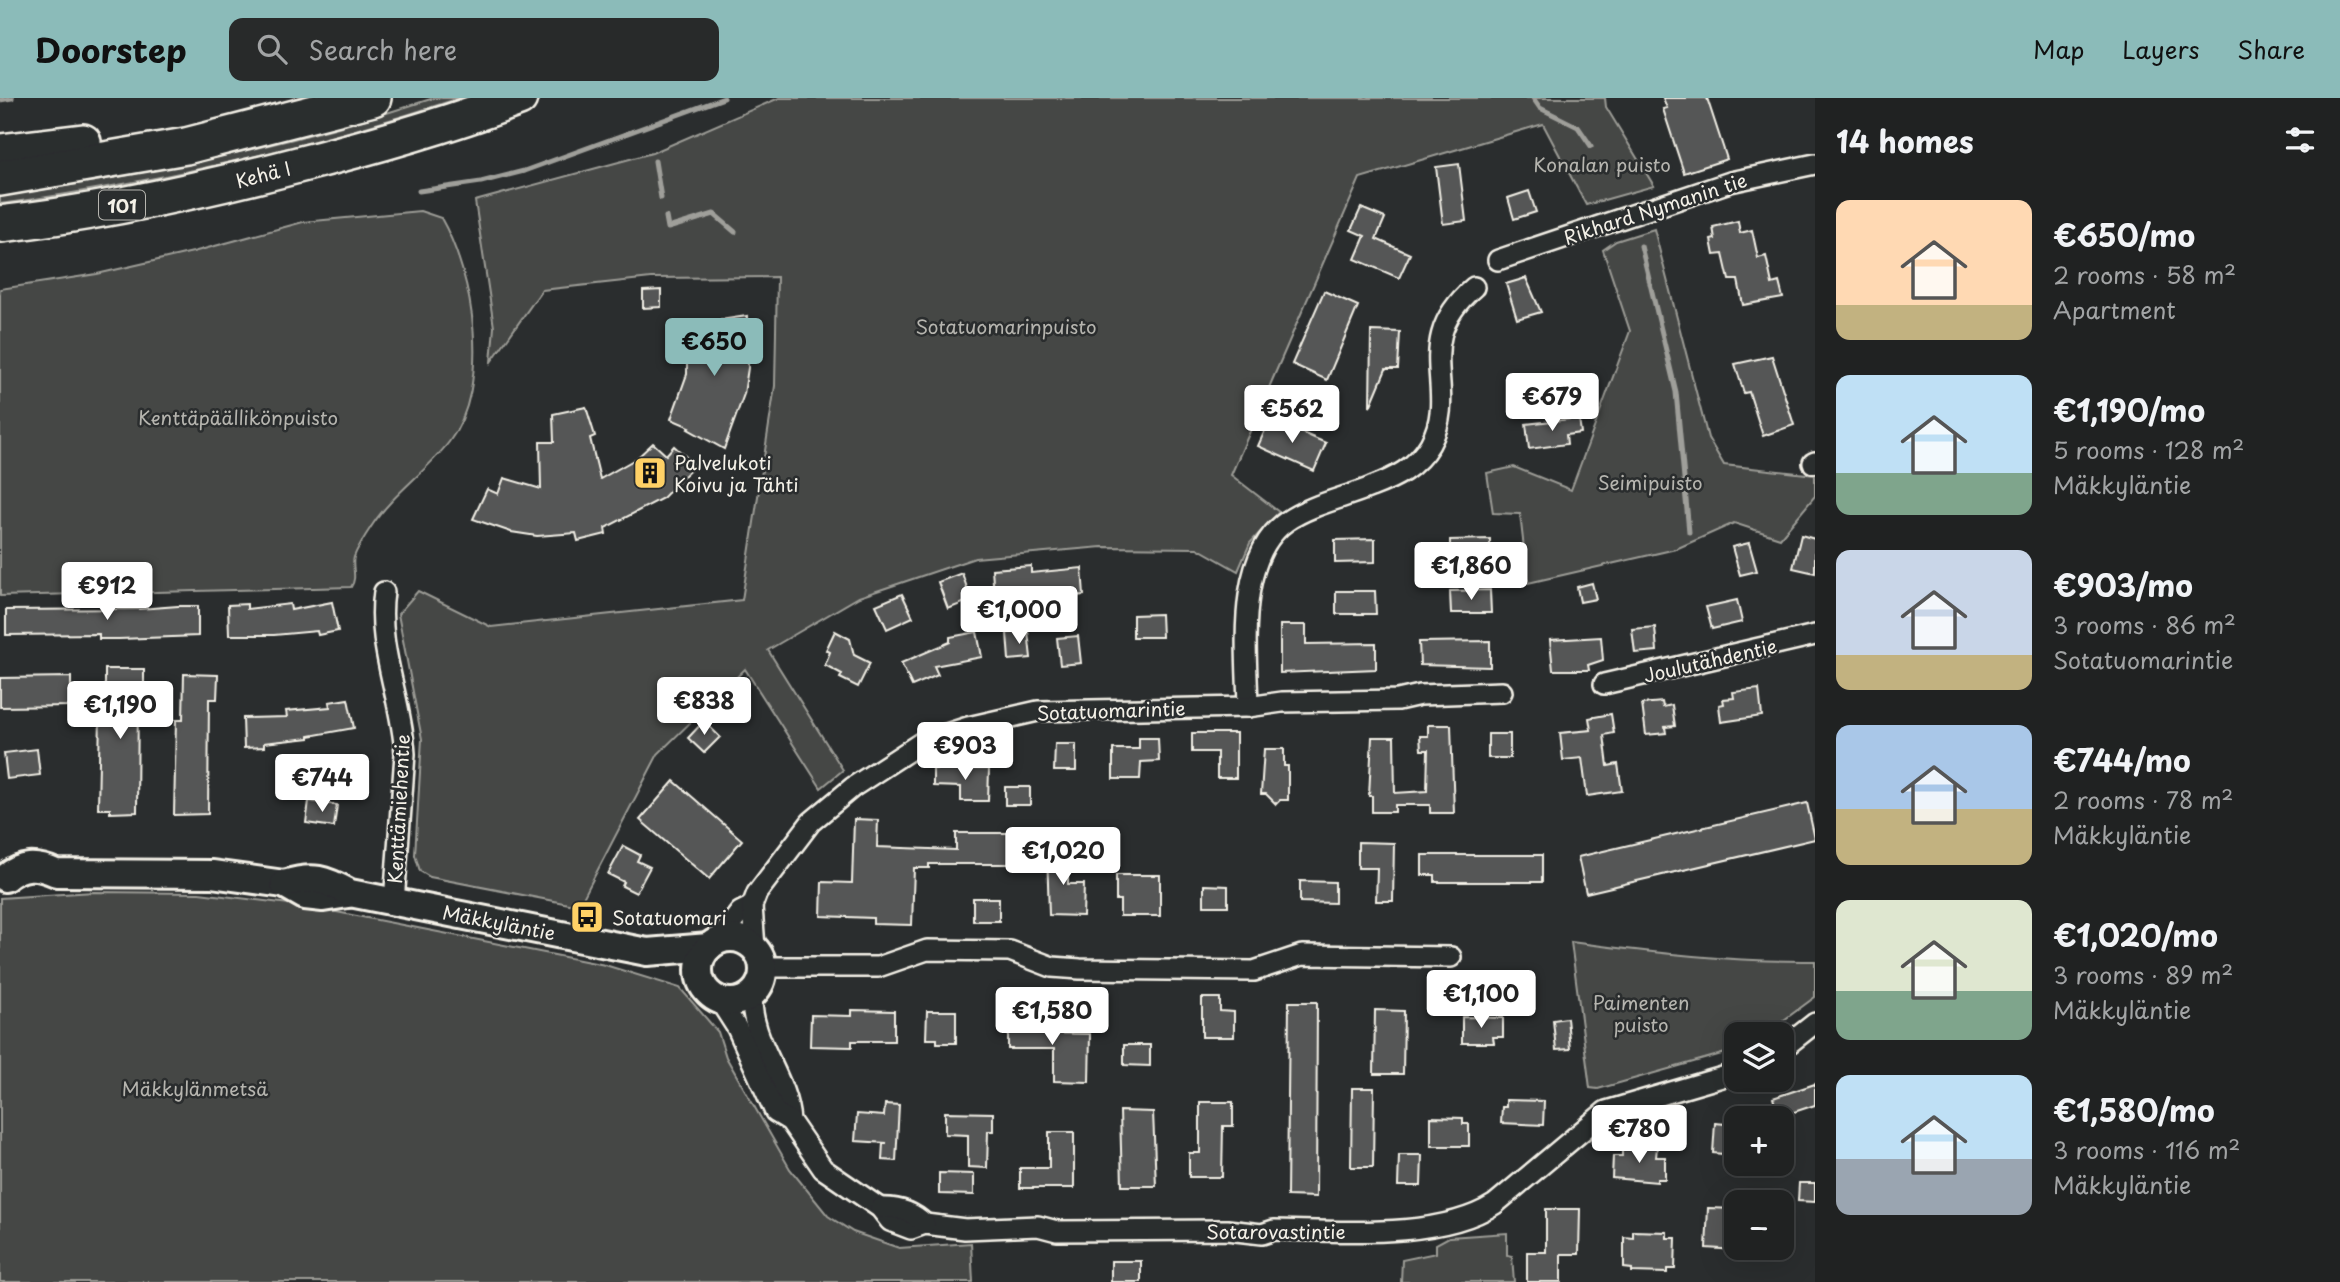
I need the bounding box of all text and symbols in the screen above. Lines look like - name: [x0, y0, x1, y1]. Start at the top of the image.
- search box: [229, 18, 719, 81]
- text: Doorstep: [35, 24, 187, 74]
- icon: search: [253, 30, 291, 68]
- text: Search here: [309, 30, 457, 69]
- text: Map: [2033, 31, 2084, 67]
- text: Layers: [2122, 31, 2199, 67]
- text: Share: [2237, 31, 2305, 67]
- text: 14 homes: [1836, 118, 1974, 163]
- icon: filters: [2281, 121, 2319, 159]
- park label: Konalan puisto: [1533, 150, 1671, 178]
- street label: Kehä I: [233, 154, 293, 194]
- street label: Rikhard Nymanin tie: [1560, 165, 1750, 251]
- road number: 101: [99, 190, 145, 220]
- text: €650/mo: [2053, 212, 2195, 257]
- icon: home: [1892, 228, 1976, 312]
- text: 2 rooms · 58 m²: [2053, 257, 2236, 292]
- text: Apartment: [2053, 292, 2176, 327]
- park label: Sotatuomarinpuisto: [915, 312, 1097, 340]
- pin: €650: [673, 318, 755, 378]
- text: €650: [681, 323, 747, 358]
- pin: €679: [1511, 374, 1593, 433]
- text: €679: [1522, 378, 1582, 413]
- pin: €562: [1251, 386, 1333, 445]
- text: €1,190/mo: [2053, 387, 2205, 432]
- text: €562: [1260, 390, 1324, 425]
- park label: Kenttäpäällikönpuisto: [138, 403, 338, 431]
- icon: home: [1892, 403, 1976, 487]
- text: 5 rooms · 128 m²: [2053, 432, 2244, 467]
- place label: Palvelukoti Koivu ja Tähti: [674, 448, 799, 498]
- building icon: Palvelukoti Koivu ja Tähti: [631, 454, 669, 492]
- text: Mäkkyläntie: [2053, 467, 2191, 502]
- park label: Seimipuisto: [1598, 468, 1702, 496]
- pin: €1,860: [1414, 542, 1528, 602]
- text: €1,860: [1430, 547, 1512, 582]
- pin: €912: [66, 562, 148, 622]
- text: €903/mo: [2053, 562, 2193, 607]
- text: €912: [78, 567, 137, 602]
- icon: home: [1892, 578, 1976, 662]
- pin: €1,000: [962, 587, 1076, 646]
- text: €1,000: [977, 591, 1061, 626]
- text: 3 rooms · 86 m²: [2053, 607, 2236, 642]
- street label: Joulutähdentie: [1641, 631, 1779, 689]
- text: Sotatuomarintie: [2053, 642, 2233, 677]
- pin: €838: [663, 678, 745, 737]
- pin: €1,190: [63, 682, 177, 741]
- text: €838: [673, 682, 735, 717]
- text: €1,190: [83, 686, 157, 721]
- street label: Sotatuomarintie: [1036, 693, 1186, 727]
- pin: €903: [924, 722, 1006, 782]
- text: €903: [933, 727, 997, 762]
- street label: Kenttämiehentie: [380, 733, 416, 885]
- text: €744/mo: [2053, 737, 2191, 782]
- icon: home: [1892, 753, 1976, 837]
- pin: €744: [281, 754, 363, 814]
- text: €744: [291, 759, 353, 794]
- text: 2 rooms · 78 m²: [2053, 782, 2233, 817]
- text: Mäkkyläntie: [2053, 817, 2191, 852]
- pin: €1,020: [1006, 828, 1120, 887]
- text: €1,020: [1021, 832, 1105, 867]
- street label: Mäkkyläntie: [440, 897, 558, 947]
- bus stop icon: Sotatuomari: [568, 898, 606, 936]
- place label: Sotatuomari: [612, 903, 727, 931]
- text: €1,020/mo: [2053, 912, 2218, 957]
- icon: home: [1892, 928, 1976, 1012]
- text: 3 rooms · 89 m²: [2053, 957, 2233, 992]
- pin: €1,100: [1424, 970, 1538, 1030]
- text: €1,100: [1443, 975, 1519, 1010]
- pin: €1,580: [995, 988, 1109, 1047]
- park label: Paimenten puisto: [1593, 988, 1689, 1038]
- text: €1,580: [1012, 992, 1092, 1027]
- text: Mäkkyläntie: [2053, 992, 2191, 1027]
- map controls: [1724, 1022, 1794, 1260]
- button: layers: [1724, 1022, 1794, 1092]
- park label: Mäkkylänmetsä: [122, 1074, 268, 1102]
- text: €1,580/mo: [2053, 1087, 2215, 1132]
- icon: home: [1892, 1103, 1976, 1187]
- pin: €780: [1598, 1105, 1680, 1165]
- button: +: [1724, 1106, 1794, 1176]
- text: €780: [1608, 1110, 1670, 1145]
- text: 3 rooms · 116 m²: [2053, 1132, 2240, 1167]
- text: Mäkkyläntie: [2053, 1167, 2191, 1202]
- button: −: [1724, 1190, 1794, 1260]
- street label: Sotarovastintie: [1206, 1217, 1346, 1245]

